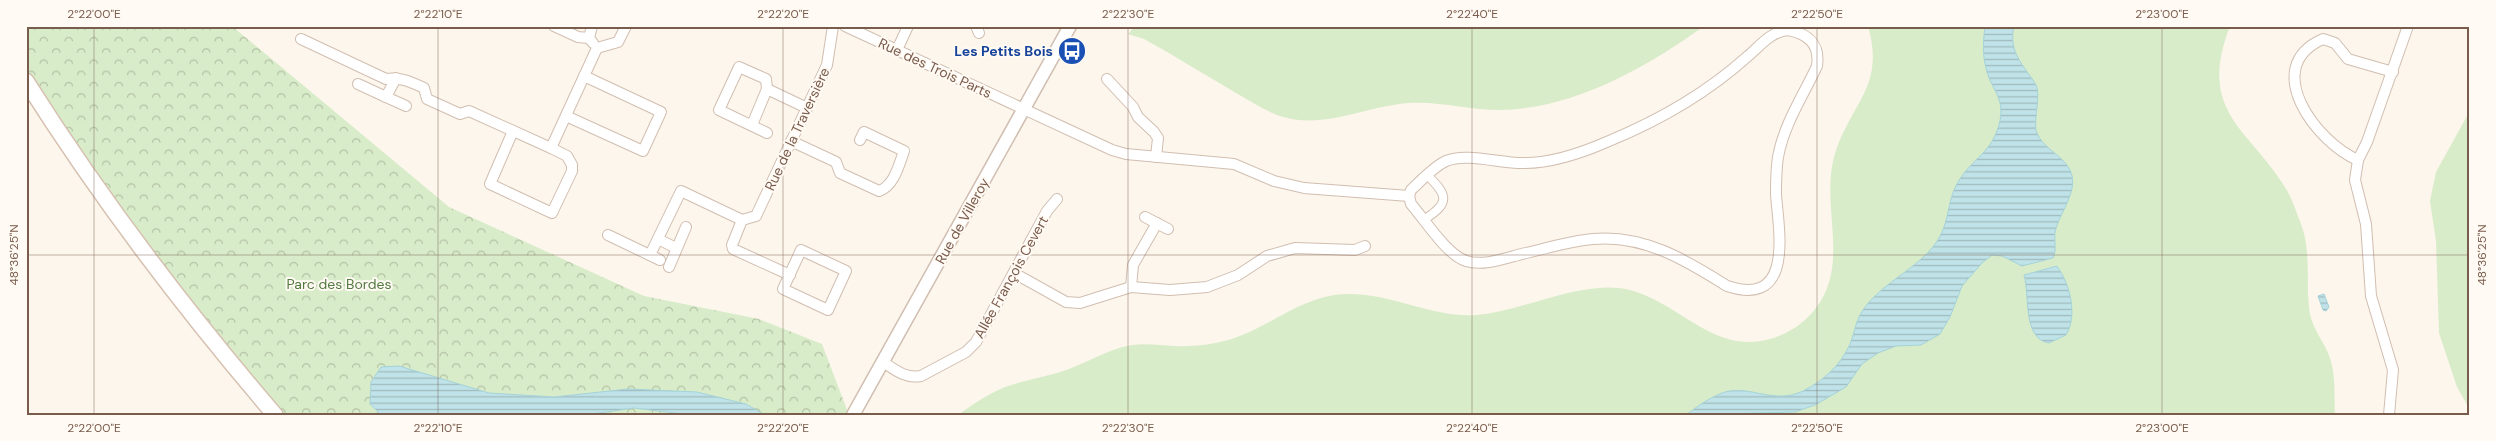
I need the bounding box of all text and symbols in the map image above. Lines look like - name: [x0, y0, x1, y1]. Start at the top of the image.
- text: 2°22'00"E: [67, 6, 121, 22]
- text: 2°22'10"E: [414, 6, 463, 22]
- text: 2°22'20"E: [757, 6, 809, 22]
- text: 2°22'30"E: [1102, 6, 1154, 22]
- text: 2°22'40"E: [1446, 6, 1498, 22]
- text: 2°22'50"E: [1791, 6, 1843, 22]
- text: 2°23'00"E: [2135, 6, 2189, 22]
- street label: Rue des Trois Parts: [875, 34, 995, 102]
- bus stop icon: Les Petits Bois: [1057, 36, 1087, 66]
- place label: Les Petits Bois: [954, 42, 1053, 60]
- street label: Rue de la Traversière: [761, 64, 833, 193]
- street label: Rue de Villeroy: [931, 175, 993, 267]
- street label: Allée François Cevert: [970, 213, 1052, 341]
- text: 48°36'25"N: [6, 224, 22, 286]
- text: 48°36'25"N: [2474, 224, 2490, 286]
- park label: Parc des Bordes: [287, 275, 391, 293]
- text: 2°22'00"E: [67, 420, 121, 436]
- text: 2°22'10"E: [414, 420, 463, 436]
- text: 2°22'20"E: [757, 420, 809, 436]
- text: 2°22'30"E: [1102, 420, 1154, 436]
- text: 2°22'40"E: [1446, 420, 1498, 436]
- text: 2°22'50"E: [1791, 420, 1843, 436]
- text: 2°23'00"E: [2135, 420, 2189, 436]

